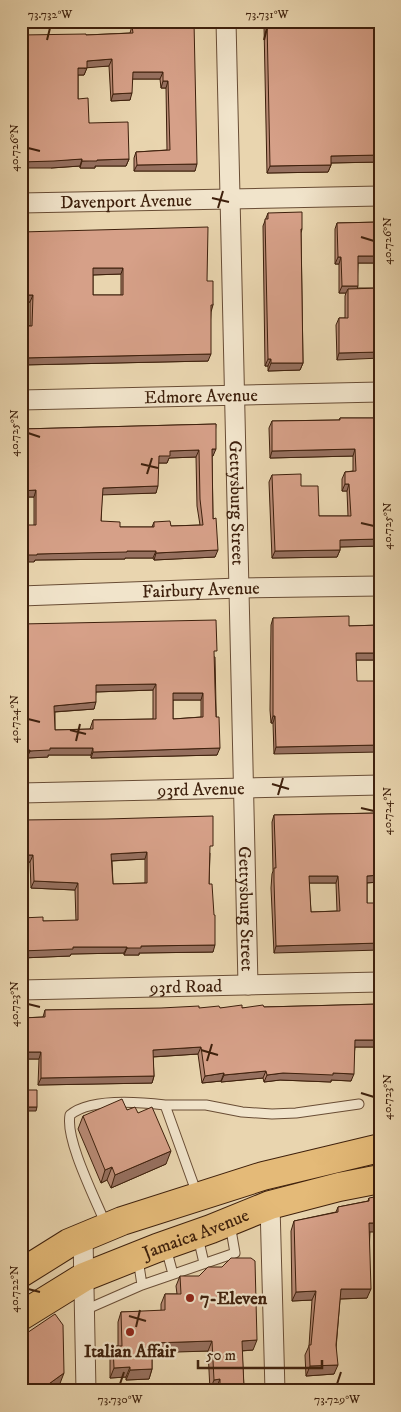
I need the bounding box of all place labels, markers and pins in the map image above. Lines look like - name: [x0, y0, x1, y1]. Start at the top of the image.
- place label: 7-Eleven: [200, 1288, 268, 1310]
- marker: 7-Eleven: [184, 1292, 196, 1304]
- marker: Italian Affair: [124, 1326, 136, 1338]
- place label: Italian Affair: [84, 1341, 176, 1363]

